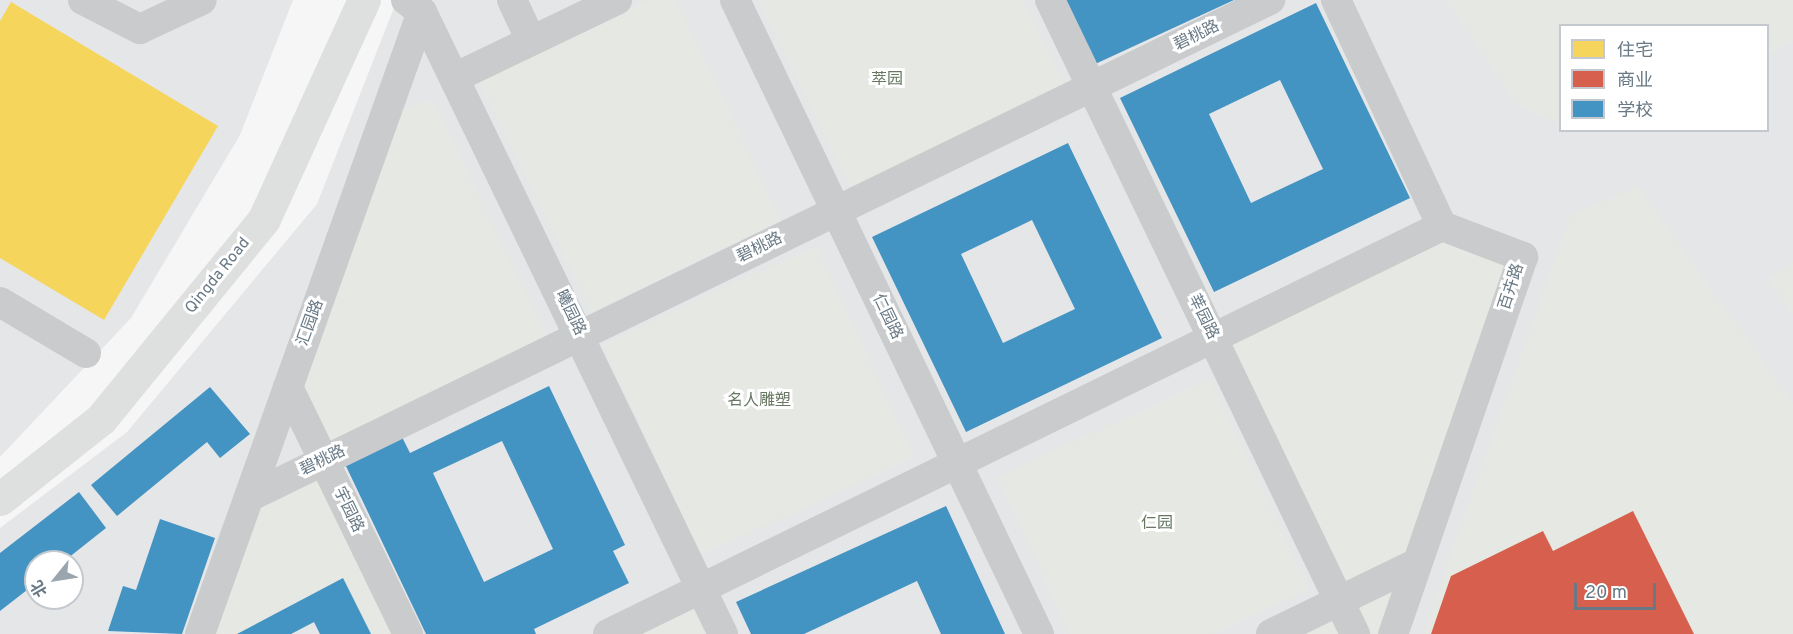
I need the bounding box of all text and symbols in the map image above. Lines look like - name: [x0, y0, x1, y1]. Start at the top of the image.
- street label: 碧桃路: [1171, 17, 1223, 55]
- legend: [1559, 24, 1769, 132]
- text: 住宅: [1617, 40, 1653, 63]
- park label: 萃园: [871, 70, 903, 90]
- text: 商业: [1617, 70, 1653, 93]
- text: 学校: [1617, 100, 1653, 123]
- street label: 碧桃路: [734, 229, 786, 267]
- street label: Qingda Road: [182, 234, 254, 318]
- street label: 百卉路: [1495, 261, 1529, 313]
- street label: 曦园路: [551, 287, 589, 339]
- street label: 仁园路: [868, 291, 906, 343]
- street label: 莘园路: [1184, 291, 1222, 343]
- street label: 汇园路: [294, 297, 328, 349]
- park label: 名人雕塑: [727, 391, 791, 411]
- street label: 碧桃路: [297, 442, 349, 480]
- street label: 宇园路: [329, 484, 367, 536]
- park label: 仁园: [1141, 514, 1173, 534]
- north arrow: [24, 550, 84, 610]
- scale bar: [1577, 571, 1660, 609]
- text: 北: [27, 576, 53, 600]
- text: 20 m: [1585, 582, 1627, 605]

